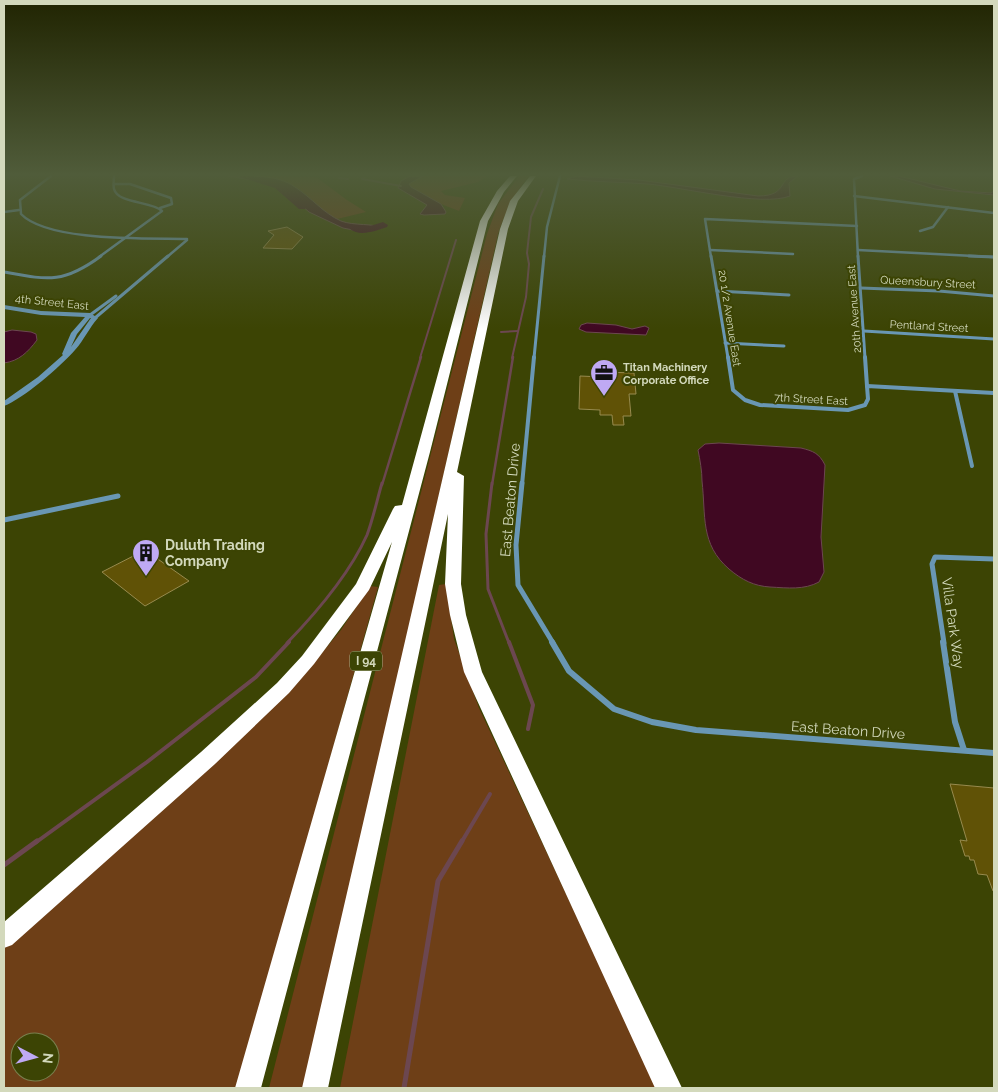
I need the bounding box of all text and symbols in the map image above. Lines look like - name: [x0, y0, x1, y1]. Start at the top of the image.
- street label: 20th Avenue East: [845, 264, 864, 353]
- street label: 20 1/2 Avenue East: [715, 269, 744, 368]
- street label: Queensbury Street: [880, 274, 976, 292]
- street label: 4th Street East: [15, 292, 90, 313]
- street label: Pentland Street: [889, 318, 969, 335]
- office icon: Titan Machinery Corporate Office: [589, 358, 619, 397]
- place label: Titan Machinery Corporate Office: [623, 361, 710, 387]
- street label: 7th Street East: [774, 391, 848, 408]
- street label: East Beaton Drive: [497, 442, 523, 558]
- place label: Duluth Trading Company: [165, 537, 265, 569]
- building icon: Duluth Trading Company: [131, 538, 161, 577]
- street label: Villa Park Way: [939, 576, 967, 670]
- road number: I 94: [350, 651, 382, 670]
- street label: East Beaton Drive: [790, 718, 906, 742]
- north arrow: [10, 1032, 60, 1082]
- text: N: [39, 1052, 56, 1065]

